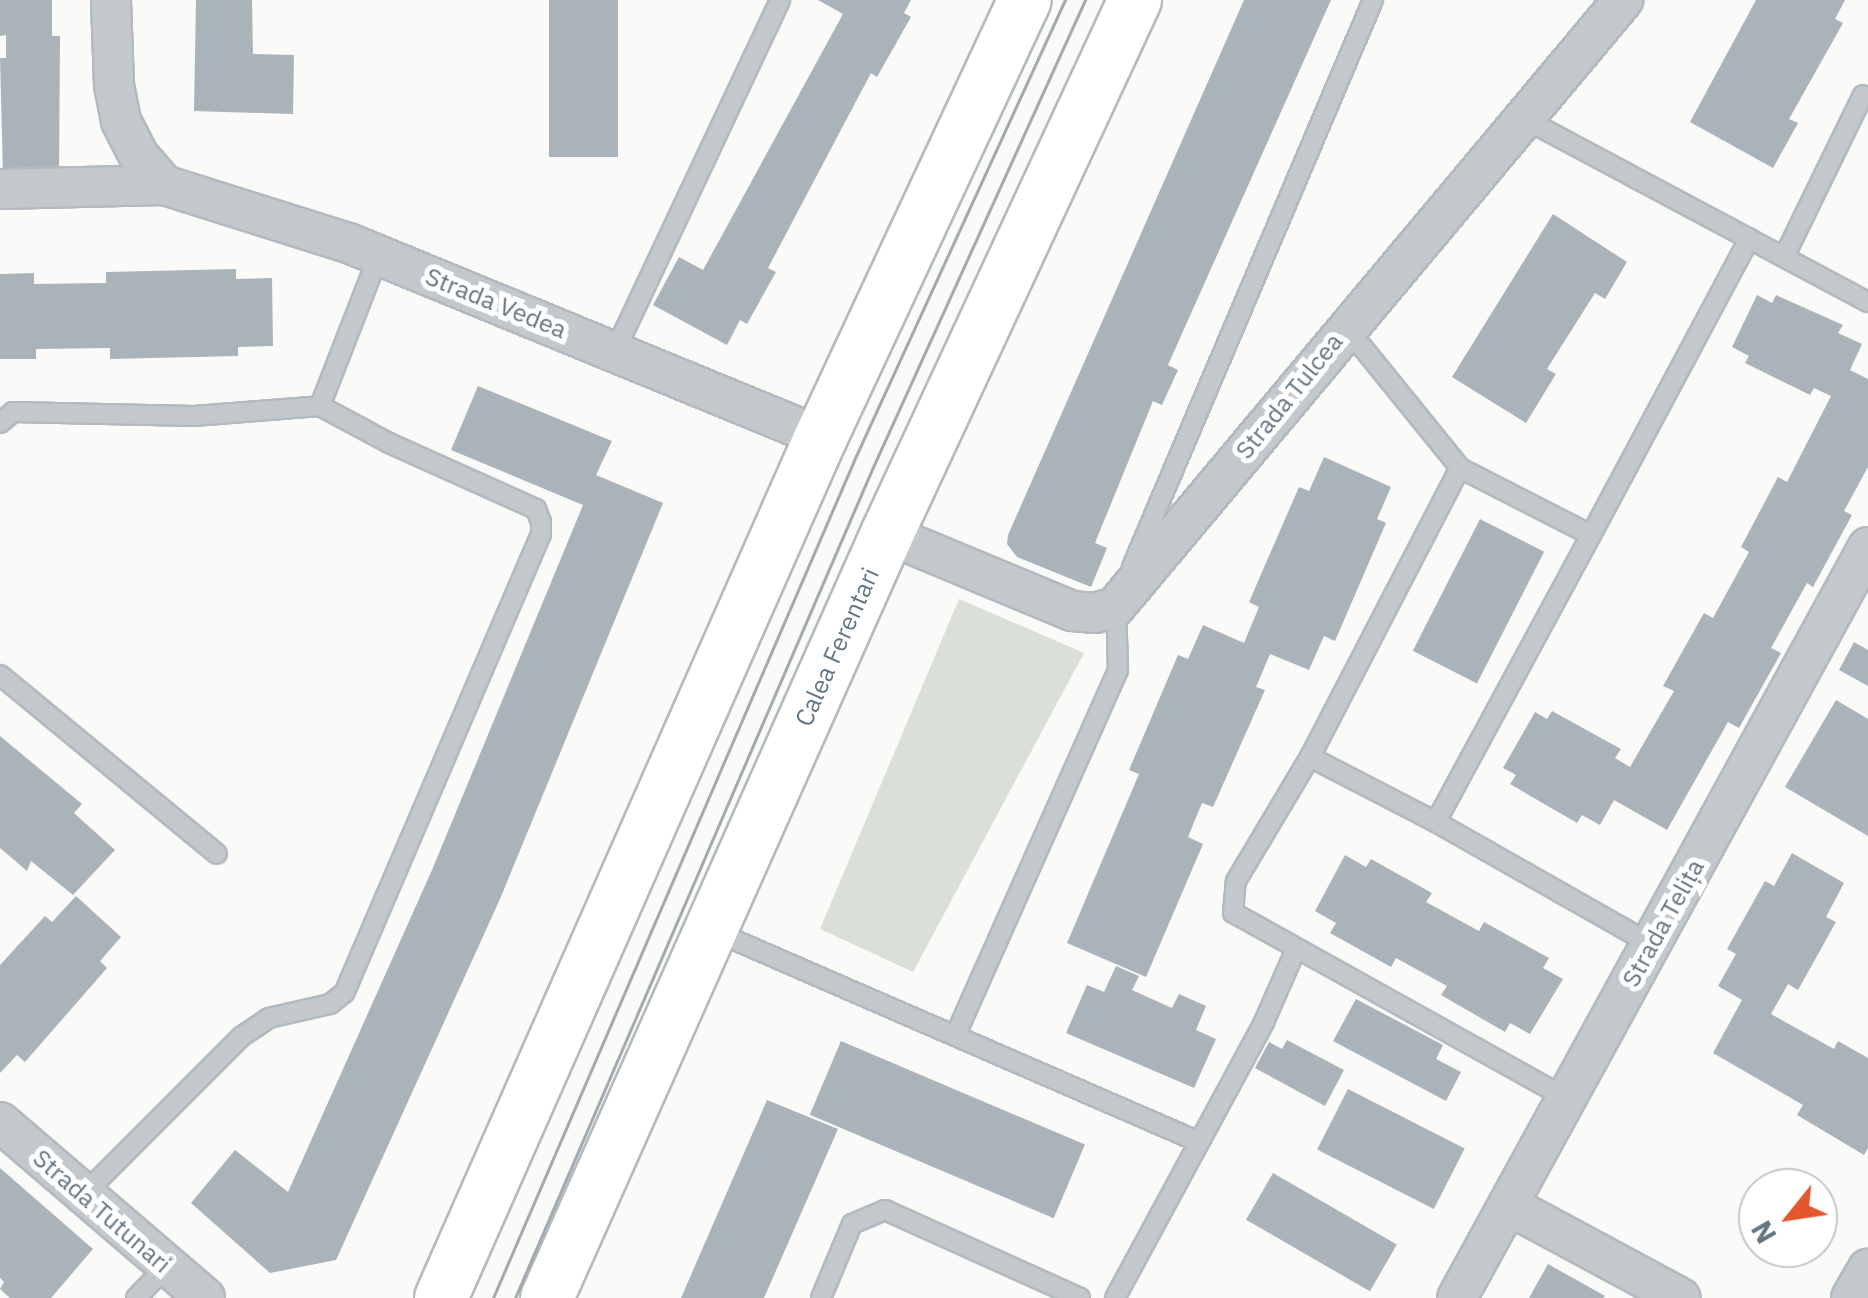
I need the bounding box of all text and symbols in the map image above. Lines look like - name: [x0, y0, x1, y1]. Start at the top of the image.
- street label: Strada Vedea: [421, 261, 571, 345]
- street label: Strada Tulcea: [1229, 327, 1349, 465]
- street label: Calea Ferentari: [789, 563, 885, 731]
- street label: Strada Telița: [1616, 854, 1710, 992]
- street label: Strada Tutunari: [27, 1143, 177, 1279]
- north arrow: [1738, 1168, 1838, 1268]
- text: N: [1742, 1214, 1784, 1250]

